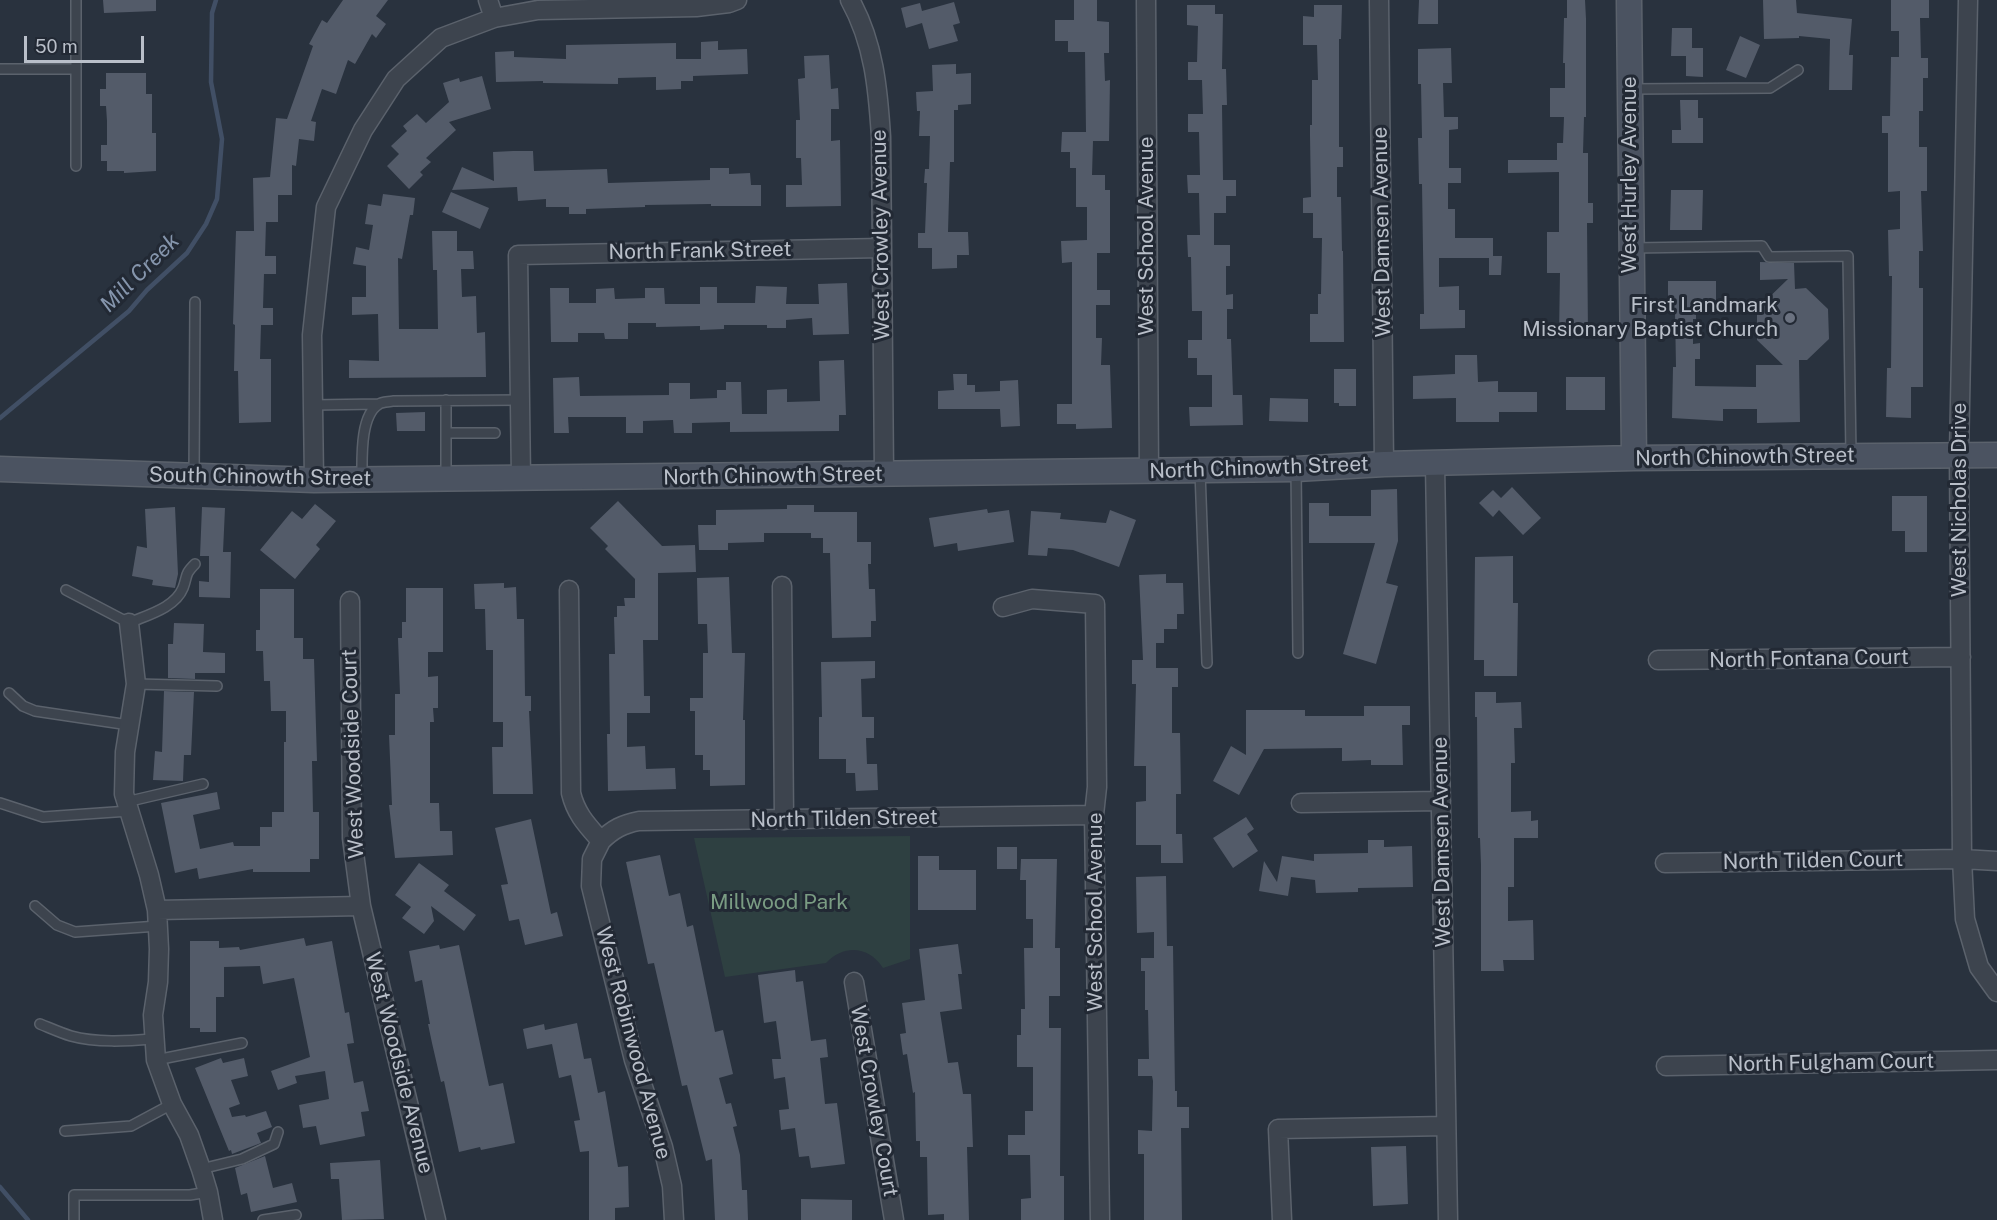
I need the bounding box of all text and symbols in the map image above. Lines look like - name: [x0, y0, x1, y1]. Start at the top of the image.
- scale bar: [27, 24, 147, 62]
- text: 50 m: [35, 36, 78, 57]
- street label: West Hurley Avenue: [1617, 76, 1643, 274]
- street label: West Damsen Avenue: [1368, 126, 1396, 338]
- street label: West Crowley Avenue: [867, 129, 895, 341]
- street label: West School Avenue: [1134, 136, 1160, 336]
- water label: Mill Creek: [95, 228, 185, 318]
- street label: North Frank Street: [608, 237, 792, 265]
- place label: First Landmark Missionary Baptist Church: [1522, 293, 1778, 343]
- marker: First Landmark Missionary Baptist Church: [1783, 311, 1797, 325]
- street label: West Nicholas Drive: [1947, 403, 1973, 597]
- street label: North Chinowth Street: [1635, 442, 1855, 472]
- street label: North Chinowth Street: [1149, 452, 1369, 484]
- street label: North Chinowth Street: [663, 461, 883, 491]
- street label: South Chinowth Street: [149, 462, 371, 492]
- street label: North Fontana Court: [1709, 645, 1909, 673]
- street label: West Woodside Court: [337, 649, 369, 859]
- street label: West Damsen Avenue: [1428, 736, 1456, 948]
- street label: North Tilden Street: [750, 805, 938, 833]
- street label: West School Avenue: [1083, 812, 1109, 1012]
- street label: North Tilden Court: [1722, 847, 1904, 875]
- park label: Millwood Park: [710, 890, 848, 916]
- street label: West Robinwood Avenue: [590, 924, 676, 1162]
- street label: West Woodside Avenue: [359, 950, 439, 1176]
- street label: West Crowley Court: [845, 1003, 903, 1199]
- street label: North Fulgham Court: [1727, 1049, 1935, 1077]

